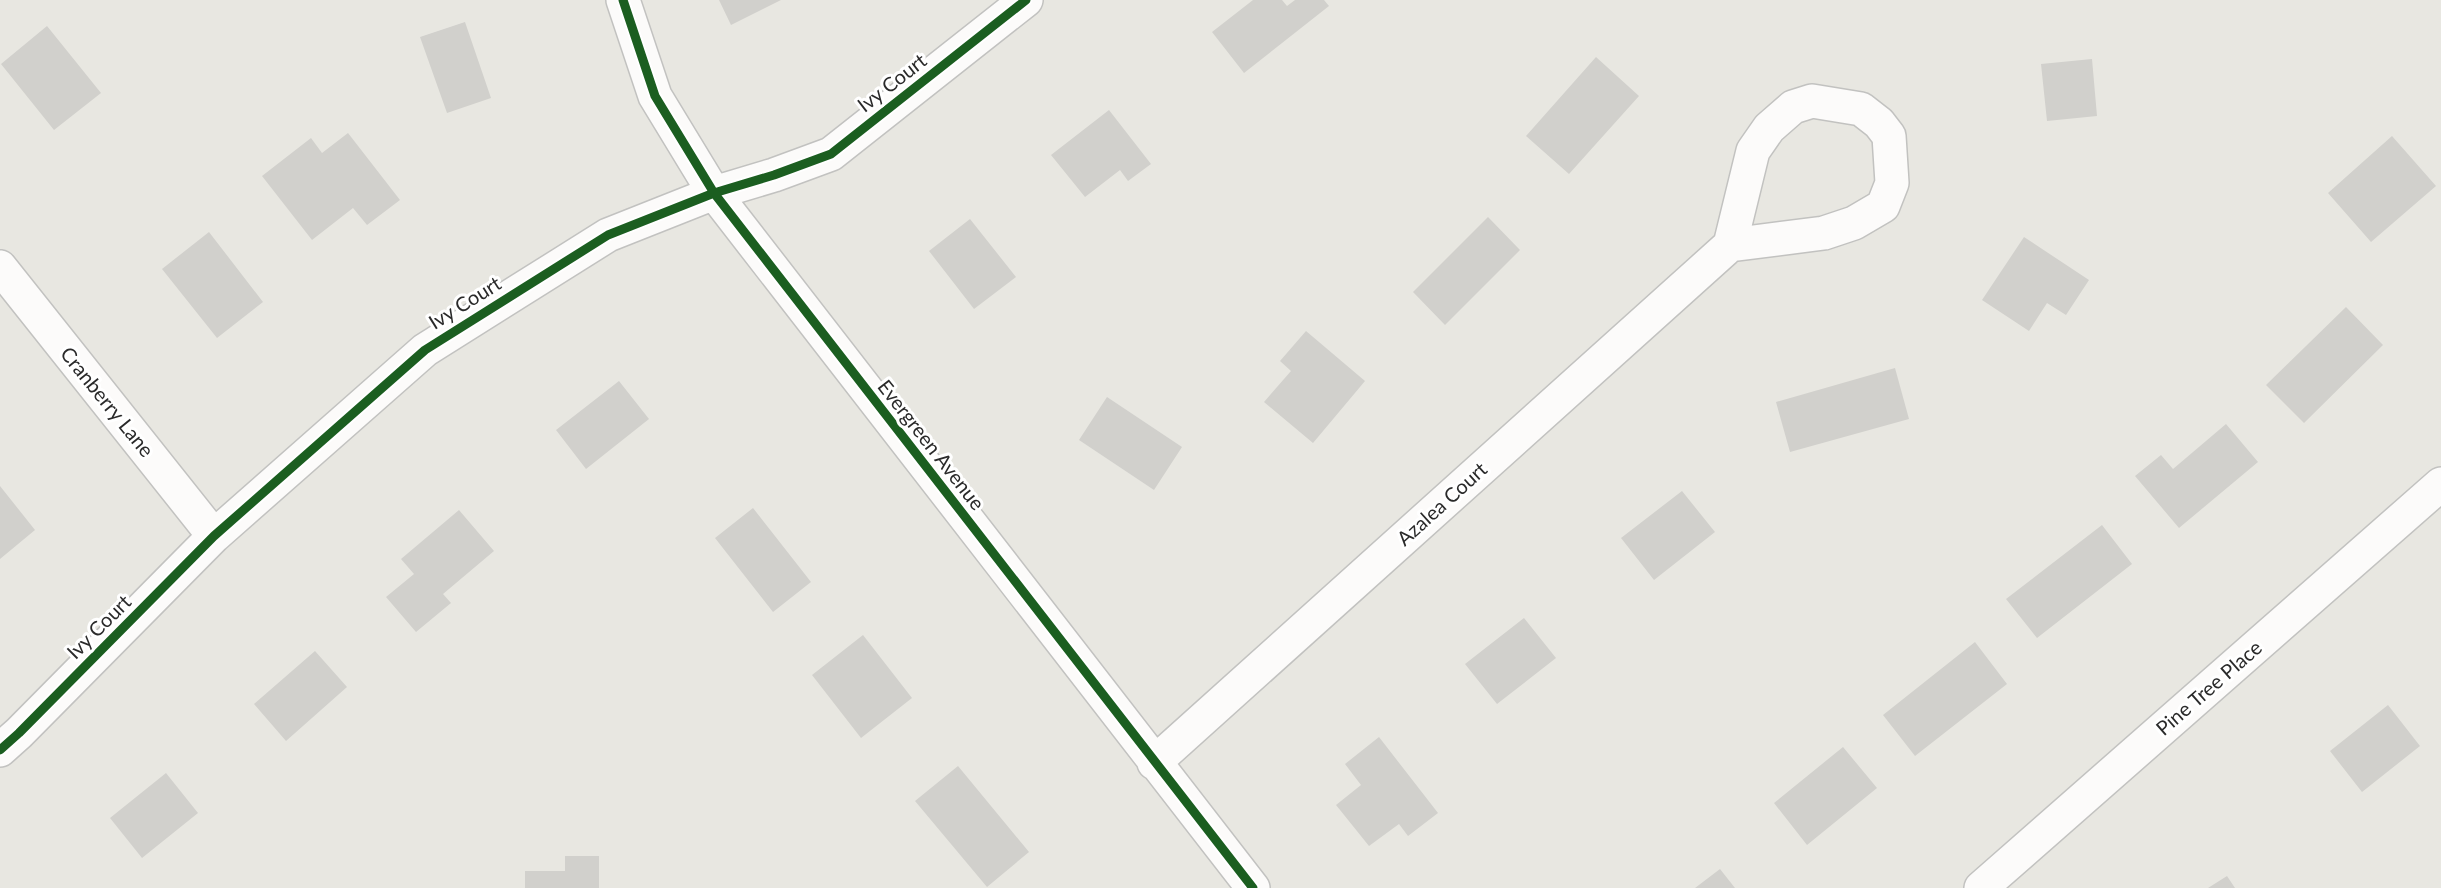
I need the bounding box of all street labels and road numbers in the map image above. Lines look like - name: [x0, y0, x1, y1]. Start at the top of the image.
- street label: Ivy Court: [852, 48, 931, 117]
- street label: Ivy Court: [424, 271, 505, 334]
- street label: Cranberry Lane: [56, 341, 159, 461]
- street label: Evergreen Avenue: [873, 374, 990, 514]
- street label: Azalea Court: [1391, 457, 1491, 550]
- street label: Ivy Court: [61, 589, 135, 663]
- street label: Pine Tree Place: [2151, 635, 2266, 740]

